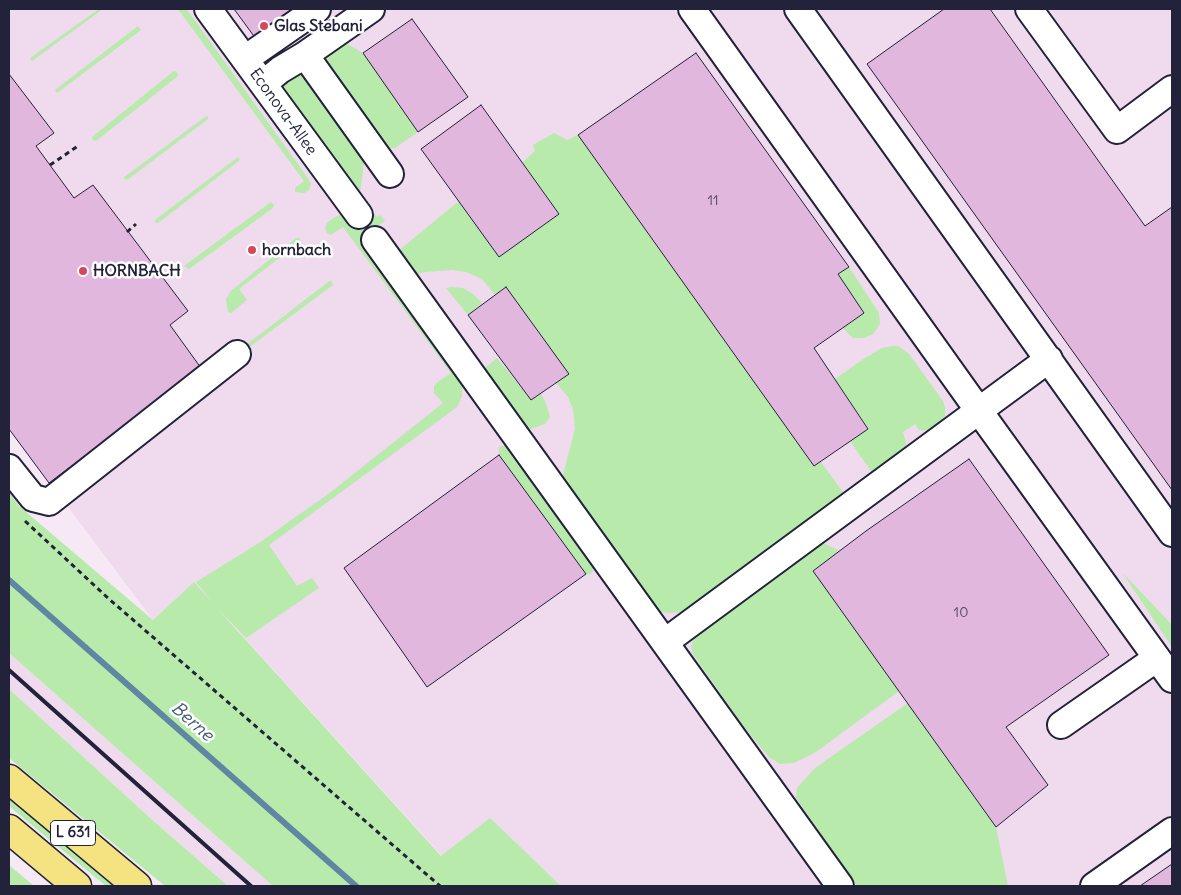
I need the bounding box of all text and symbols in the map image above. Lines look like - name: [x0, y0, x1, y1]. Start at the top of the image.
- place label: Glas Stebani: [274, 16, 363, 36]
- marker: Glas Stebani: [258, 20, 270, 32]
- street label: Econova-Allee: [245, 65, 321, 159]
- house number: 11: [707, 193, 719, 209]
- place label: hornbach: [262, 240, 331, 260]
- marker: hornbach: [246, 244, 258, 256]
- place label: HORNBACH: [93, 261, 181, 281]
- marker: HORNBACH: [77, 265, 89, 277]
- house number: 10: [954, 605, 968, 621]
- water label: Berne: [166, 698, 218, 746]
- road number: L 631: [50, 820, 96, 846]

